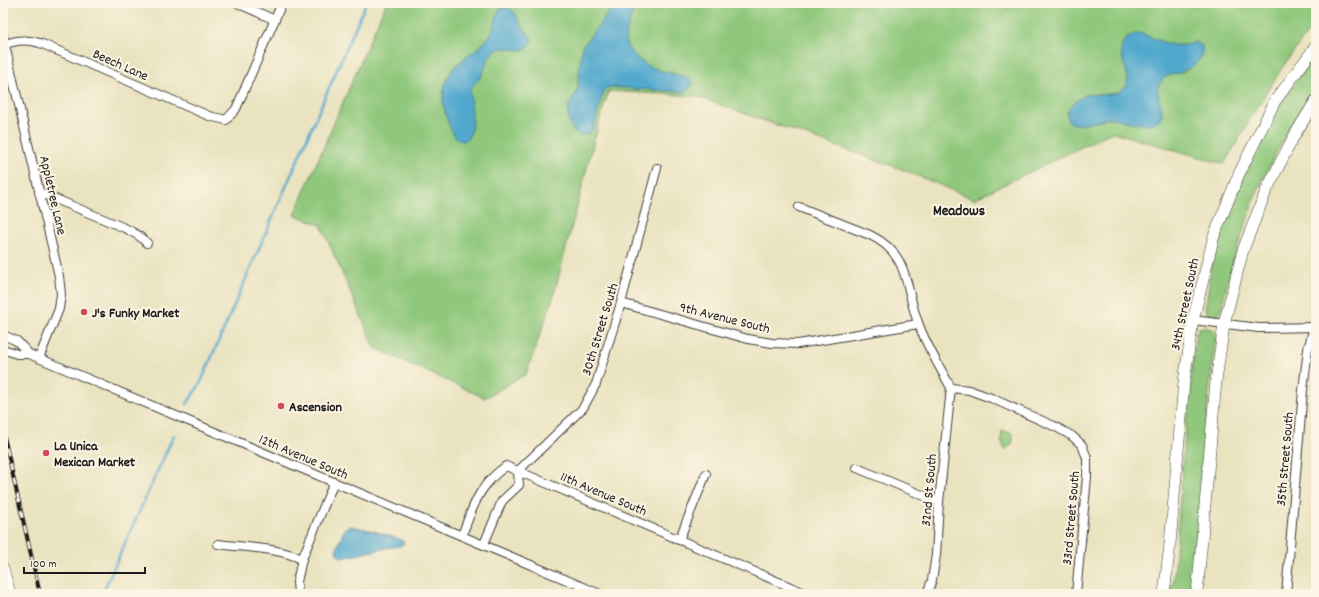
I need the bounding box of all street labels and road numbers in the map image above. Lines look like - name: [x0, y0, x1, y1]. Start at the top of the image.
- street label: Beech Lane: [89, 45, 151, 87]
- street label: Appletree Lane: [33, 154, 71, 237]
- street label: 34th Street South: [1166, 256, 1206, 352]
- street label: 30th Street South: [577, 281, 624, 378]
- street label: 9th Avenue South: [677, 298, 772, 340]
- street label: 35th Street South: [1272, 411, 1300, 507]
- street label: 12th Avenue South: [255, 430, 351, 486]
- street label: 32nd St South: [917, 453, 943, 527]
- street label: 11th Avenue South: [557, 468, 650, 522]
- street label: 33rd Street South: [1058, 470, 1086, 566]

